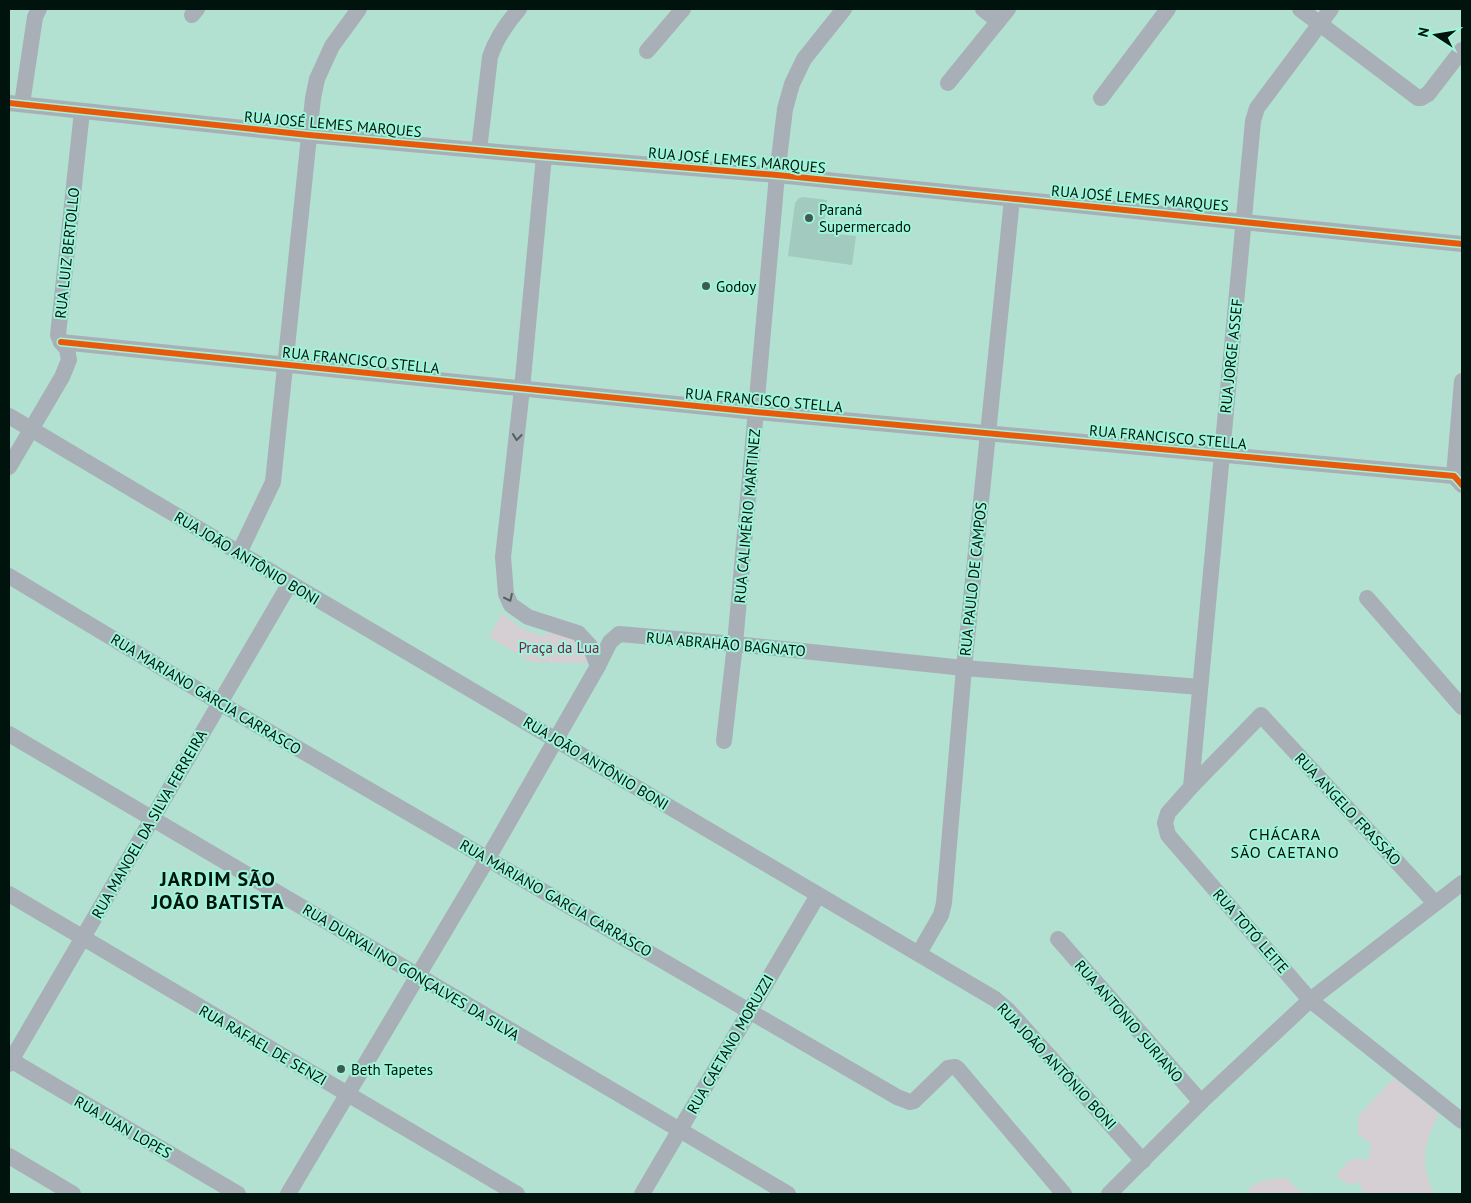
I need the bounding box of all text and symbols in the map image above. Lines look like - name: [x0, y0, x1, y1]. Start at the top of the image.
- north arrow: [1411, 10, 1461, 60]
- text: N: [1414, 26, 1433, 39]
- street label: RUA JOSÉ LEMES MARQUES: [243, 107, 423, 141]
- street label: RUA JOSÉ LEMES MARQUES: [647, 143, 827, 177]
- street label: RUA JOSÉ LEMES MARQUES: [1050, 181, 1230, 215]
- street label: RUA LUIZ BERTOLLO: [51, 186, 83, 320]
- place label: Paraná Supermercado: [819, 200, 911, 236]
- marker: Paraná Supermercado: [803, 212, 815, 224]
- place label: Godoy: [716, 277, 756, 296]
- marker: Godoy: [700, 280, 712, 292]
- street label: RUA JORGE ASSEF: [1216, 298, 1246, 414]
- street label: RUA FRANCISCO STELLA: [281, 342, 441, 378]
- street label: RUA FRANCISCO STELLA: [684, 384, 844, 416]
- street label: RUA FRANCISCO STELLA: [1088, 421, 1248, 453]
- street label: RUA CALIMÉRIO MARTINEZ: [730, 428, 764, 604]
- one-way arrow: [512, 434, 523, 442]
- street label: RUA PAULO DE CAMPOS: [955, 501, 991, 657]
- street label: RUA JOÃO ANTÔNIO BONI: [171, 507, 323, 609]
- one-way arrow: [503, 593, 513, 602]
- street label: RUA ABRAHÃO BAGNATO: [645, 628, 807, 660]
- street label: RUA MARIANO GARCIA CARRASCO: [107, 630, 305, 758]
- park label: Praça da Lua: [518, 638, 600, 657]
- street label: RUA JOÃO ANTÔNIO BONI: [520, 712, 672, 814]
- street label: RUA MANOEL DA SILVA FERREIRA: [87, 726, 211, 922]
- street label: RUA ANGELO FRASSÃO: [1291, 749, 1405, 869]
- district label: CHÁCARA SÃO CAETANO: [1230, 824, 1340, 862]
- street label: RUA MARIANO GARCIA CARRASCO: [457, 835, 655, 961]
- district label: JARDIM SÃO JOÃO BATISTA: [150, 866, 285, 915]
- street label: RUA TOTÓ LEITE: [1209, 885, 1293, 977]
- street label: RUA DURVALINO GONÇALVES DA SILVA: [299, 900, 523, 1045]
- street label: RUA ANTONIO SURIANO: [1071, 956, 1187, 1086]
- street label: RUA CAETANO MORUZZI: [682, 971, 778, 1117]
- street label: RUA JOÃO ANTÔNIO BONI: [993, 999, 1121, 1133]
- street label: RUA RAFAEL DE SENZI: [196, 1001, 330, 1089]
- place label: Beth Tapetes: [351, 1060, 433, 1079]
- marker: Beth Tapetes: [335, 1063, 347, 1075]
- street label: RUA JUAN LOPES: [71, 1091, 175, 1163]

